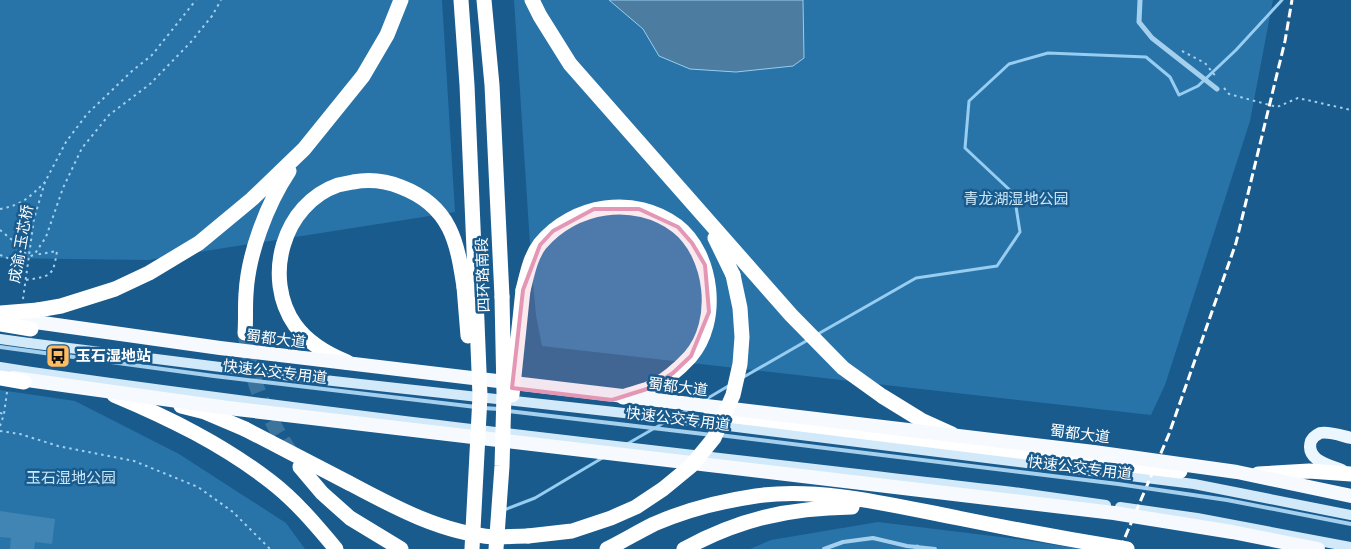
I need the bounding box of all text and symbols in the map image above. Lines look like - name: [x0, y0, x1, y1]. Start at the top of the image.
- park label: 青龙湖湿地公园: [963, 189, 1069, 207]
- street label: 成渝·玉芯桥: [4, 203, 36, 285]
- street label: 四环路南段: [472, 237, 492, 313]
- street label: 蜀都大道: [245, 325, 307, 351]
- bus stop icon: 玉石湿地站: [45, 343, 71, 369]
- place label: 玉石湿地站: [76, 346, 151, 364]
- street label: 快速公交专用道: [222, 356, 328, 386]
- street label: 蜀都大道: [647, 373, 709, 399]
- street label: 快速公交专用道: [625, 403, 731, 433]
- street label: 蜀都大道: [1049, 420, 1111, 446]
- street label: 快速公交专用道: [1027, 452, 1133, 482]
- park label: 玉石湿地公园: [26, 468, 116, 486]

